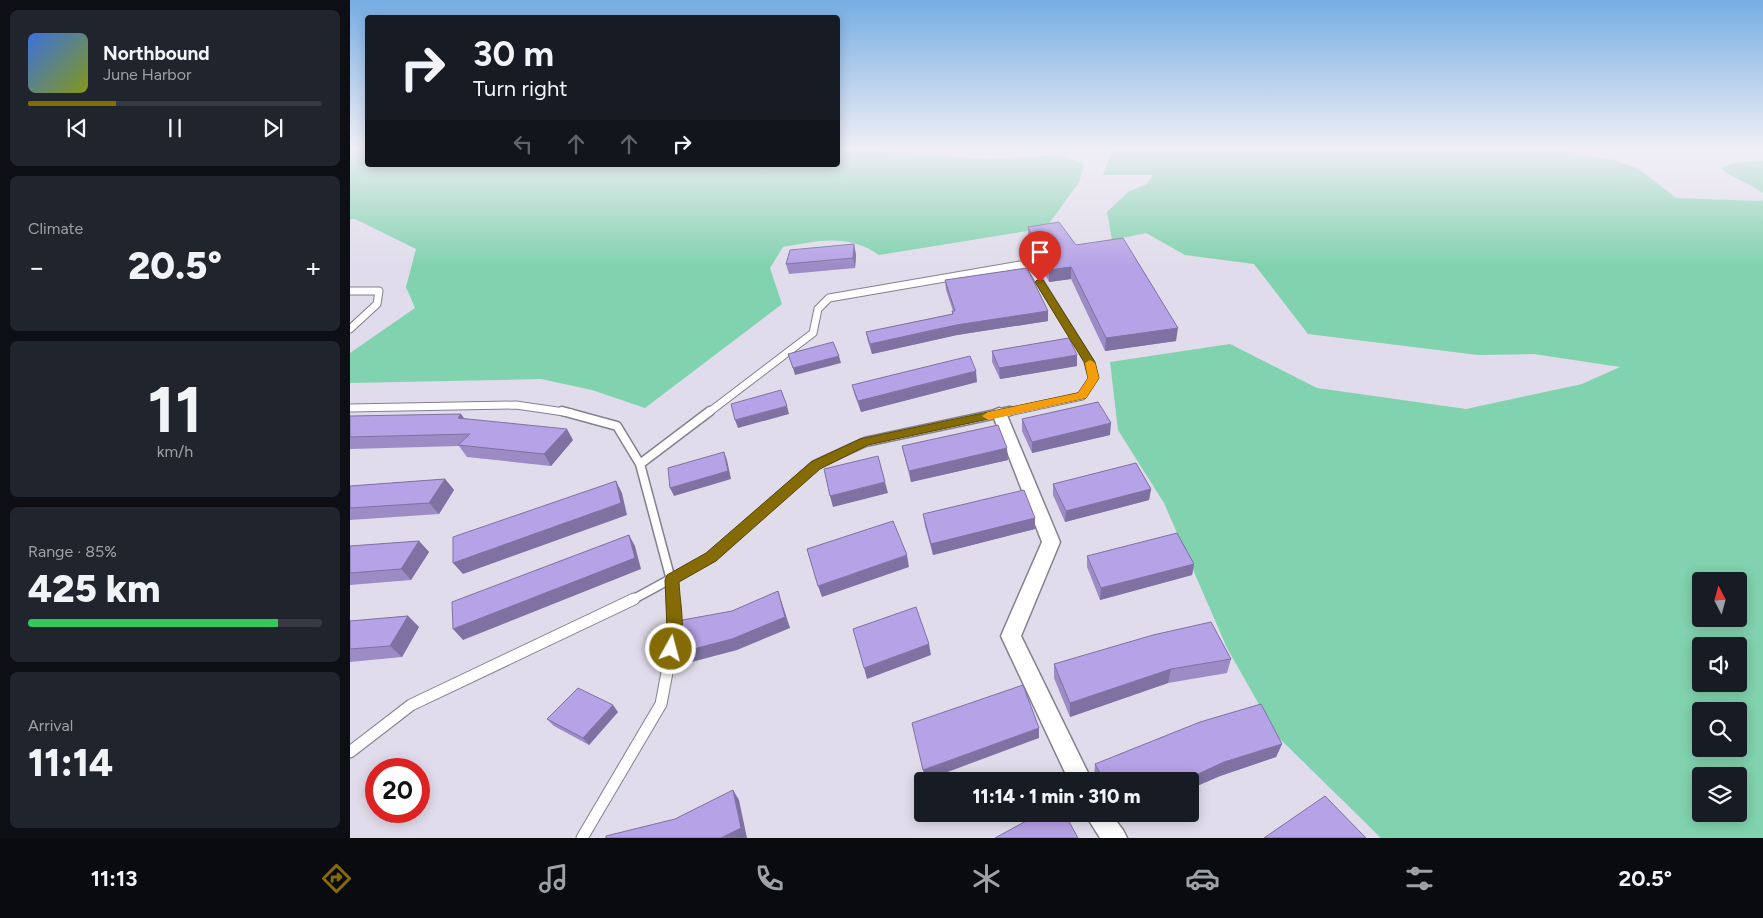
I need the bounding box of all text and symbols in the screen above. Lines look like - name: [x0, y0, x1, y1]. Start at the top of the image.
- text: 30 m: [473, 33, 554, 75]
- icon: right: [390, 35, 455, 100]
- text: Northbound: [103, 42, 210, 65]
- text: June Harbor: [103, 65, 191, 84]
- text: Turn right: [473, 75, 568, 102]
- icon: previous: [63, 114, 91, 142]
- icon: pause: [161, 114, 189, 142]
- icon: next: [259, 114, 287, 142]
- icon: left: [509, 130, 537, 158]
- icon: ahead: [562, 130, 590, 158]
- icon: ahead: [615, 130, 643, 158]
- icon: right: [668, 130, 696, 158]
- text: Climate: [28, 219, 83, 238]
- pin: [1019, 231, 1061, 282]
- icon: arrive: [1026, 238, 1054, 266]
- text: 20.5°: [128, 243, 222, 289]
- text: −: [28, 250, 45, 284]
- text: +: [305, 250, 322, 284]
- text: 11: [148, 370, 202, 448]
- text: km/h: [157, 442, 193, 461]
- text: Range · 85%: [28, 542, 117, 561]
- text: 425 km: [28, 566, 161, 612]
- north arrow: [1692, 572, 1748, 628]
- map controls: [1692, 572, 1747, 822]
- position arrow: [644, 622, 696, 674]
- button: sound: [1692, 637, 1747, 692]
- button: search: [1692, 702, 1747, 757]
- text: Arrival: [28, 716, 73, 735]
- text: 11:14: [28, 740, 113, 786]
- speed limit sign: 20: [365, 758, 430, 823]
- button: layers: [1692, 767, 1747, 822]
- text: 11:14 · 1 min · 310 m: [972, 785, 1141, 808]
- icon: directions: [319, 861, 354, 896]
- icon: music: [536, 861, 571, 896]
- icon: phone: [752, 861, 787, 896]
- icon: climate: [969, 861, 1004, 896]
- icon: car: [1185, 861, 1220, 896]
- icon: filters: [1402, 861, 1437, 896]
- text: 11:13: [91, 865, 138, 892]
- text: 20.5°: [1619, 865, 1672, 892]

